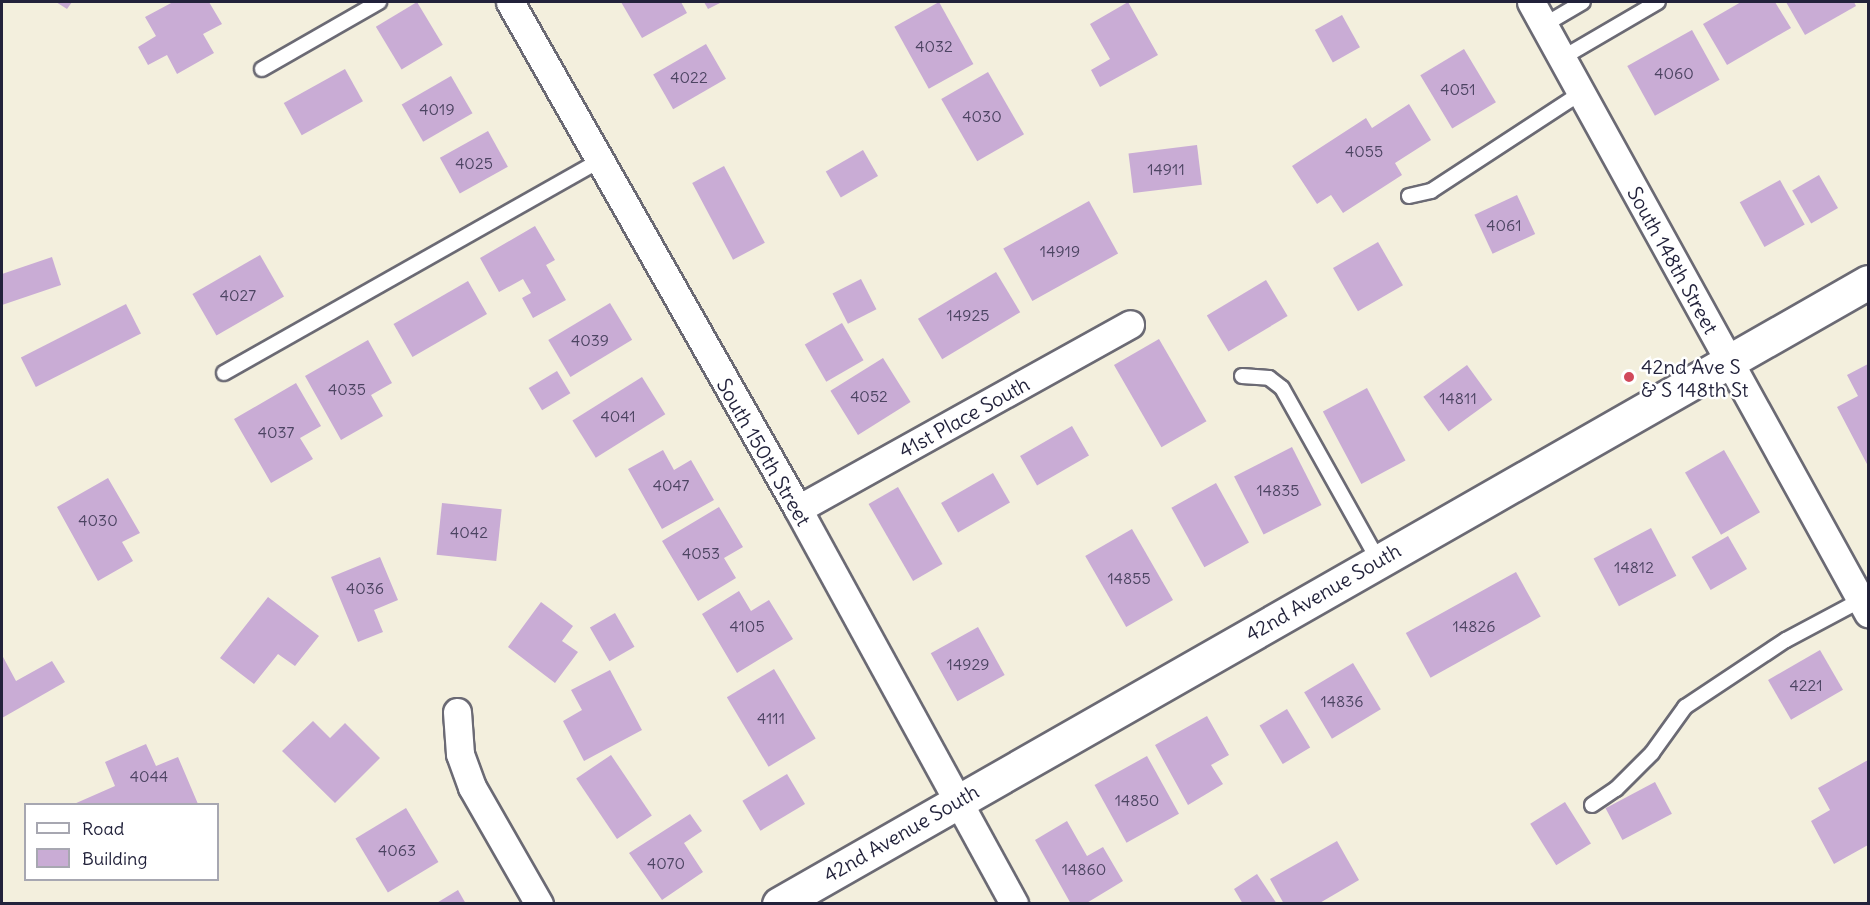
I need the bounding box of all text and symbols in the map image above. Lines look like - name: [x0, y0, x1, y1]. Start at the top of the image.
- house number: 4032: [915, 36, 953, 56]
- house number: 4060: [1654, 63, 1694, 83]
- house number: 4022: [670, 67, 708, 87]
- house number: 4051: [1440, 79, 1476, 99]
- house number: 4019: [419, 99, 455, 119]
- house number: 4030: [962, 106, 1002, 126]
- house number: 4055: [1345, 141, 1383, 161]
- house number: 4025: [455, 153, 493, 173]
- house number: 14911: [1147, 159, 1185, 179]
- street label: South 148th Street: [1623, 182, 1723, 338]
- house number: 4061: [1486, 215, 1522, 235]
- house number: 14919: [1040, 241, 1080, 261]
- house number: 4027: [220, 285, 256, 305]
- house number: 14925: [947, 305, 989, 325]
- house number: 4039: [571, 330, 609, 350]
- place label: 42nd Ave S & S 148th St: [1641, 354, 1749, 401]
- marker: 42nd Ave S & S 148th St: [1622, 370, 1636, 384]
- street label: 41st Place South: [895, 371, 1033, 463]
- street label: South 150th Street: [712, 374, 816, 530]
- house number: 4035: [328, 379, 366, 399]
- house number: 4052: [850, 386, 888, 406]
- house number: 14811: [1439, 388, 1477, 408]
- house number: 4041: [600, 406, 636, 426]
- house number: 4037: [258, 422, 294, 442]
- house number: 4047: [653, 475, 689, 495]
- house number: 14835: [1256, 480, 1300, 500]
- house number: 4030: [78, 510, 118, 530]
- house number: 4042: [450, 522, 488, 542]
- street label: 42nd Avenue South: [1241, 538, 1405, 646]
- house number: 4053: [682, 543, 720, 563]
- house number: 14812: [1614, 557, 1654, 577]
- house number: 14855: [1107, 568, 1151, 588]
- house number: 4036: [346, 578, 384, 598]
- house number: 4105: [729, 616, 765, 636]
- house number: 14826: [1453, 616, 1495, 636]
- house number: 14929: [947, 654, 989, 674]
- house number: 4221: [1789, 675, 1823, 695]
- house number: 14836: [1320, 691, 1364, 711]
- house number: 4111: [757, 708, 785, 728]
- house number: 4044: [130, 766, 168, 786]
- street label: 42nd Avenue South: [819, 779, 983, 887]
- house number: 14850: [1115, 790, 1159, 810]
- legend: [24, 803, 219, 881]
- text: Road: [82, 817, 124, 840]
- house number: 4063: [378, 840, 416, 860]
- text: Building: [82, 847, 147, 870]
- house number: 4070: [647, 853, 685, 873]
- house number: 14860: [1062, 859, 1106, 879]

